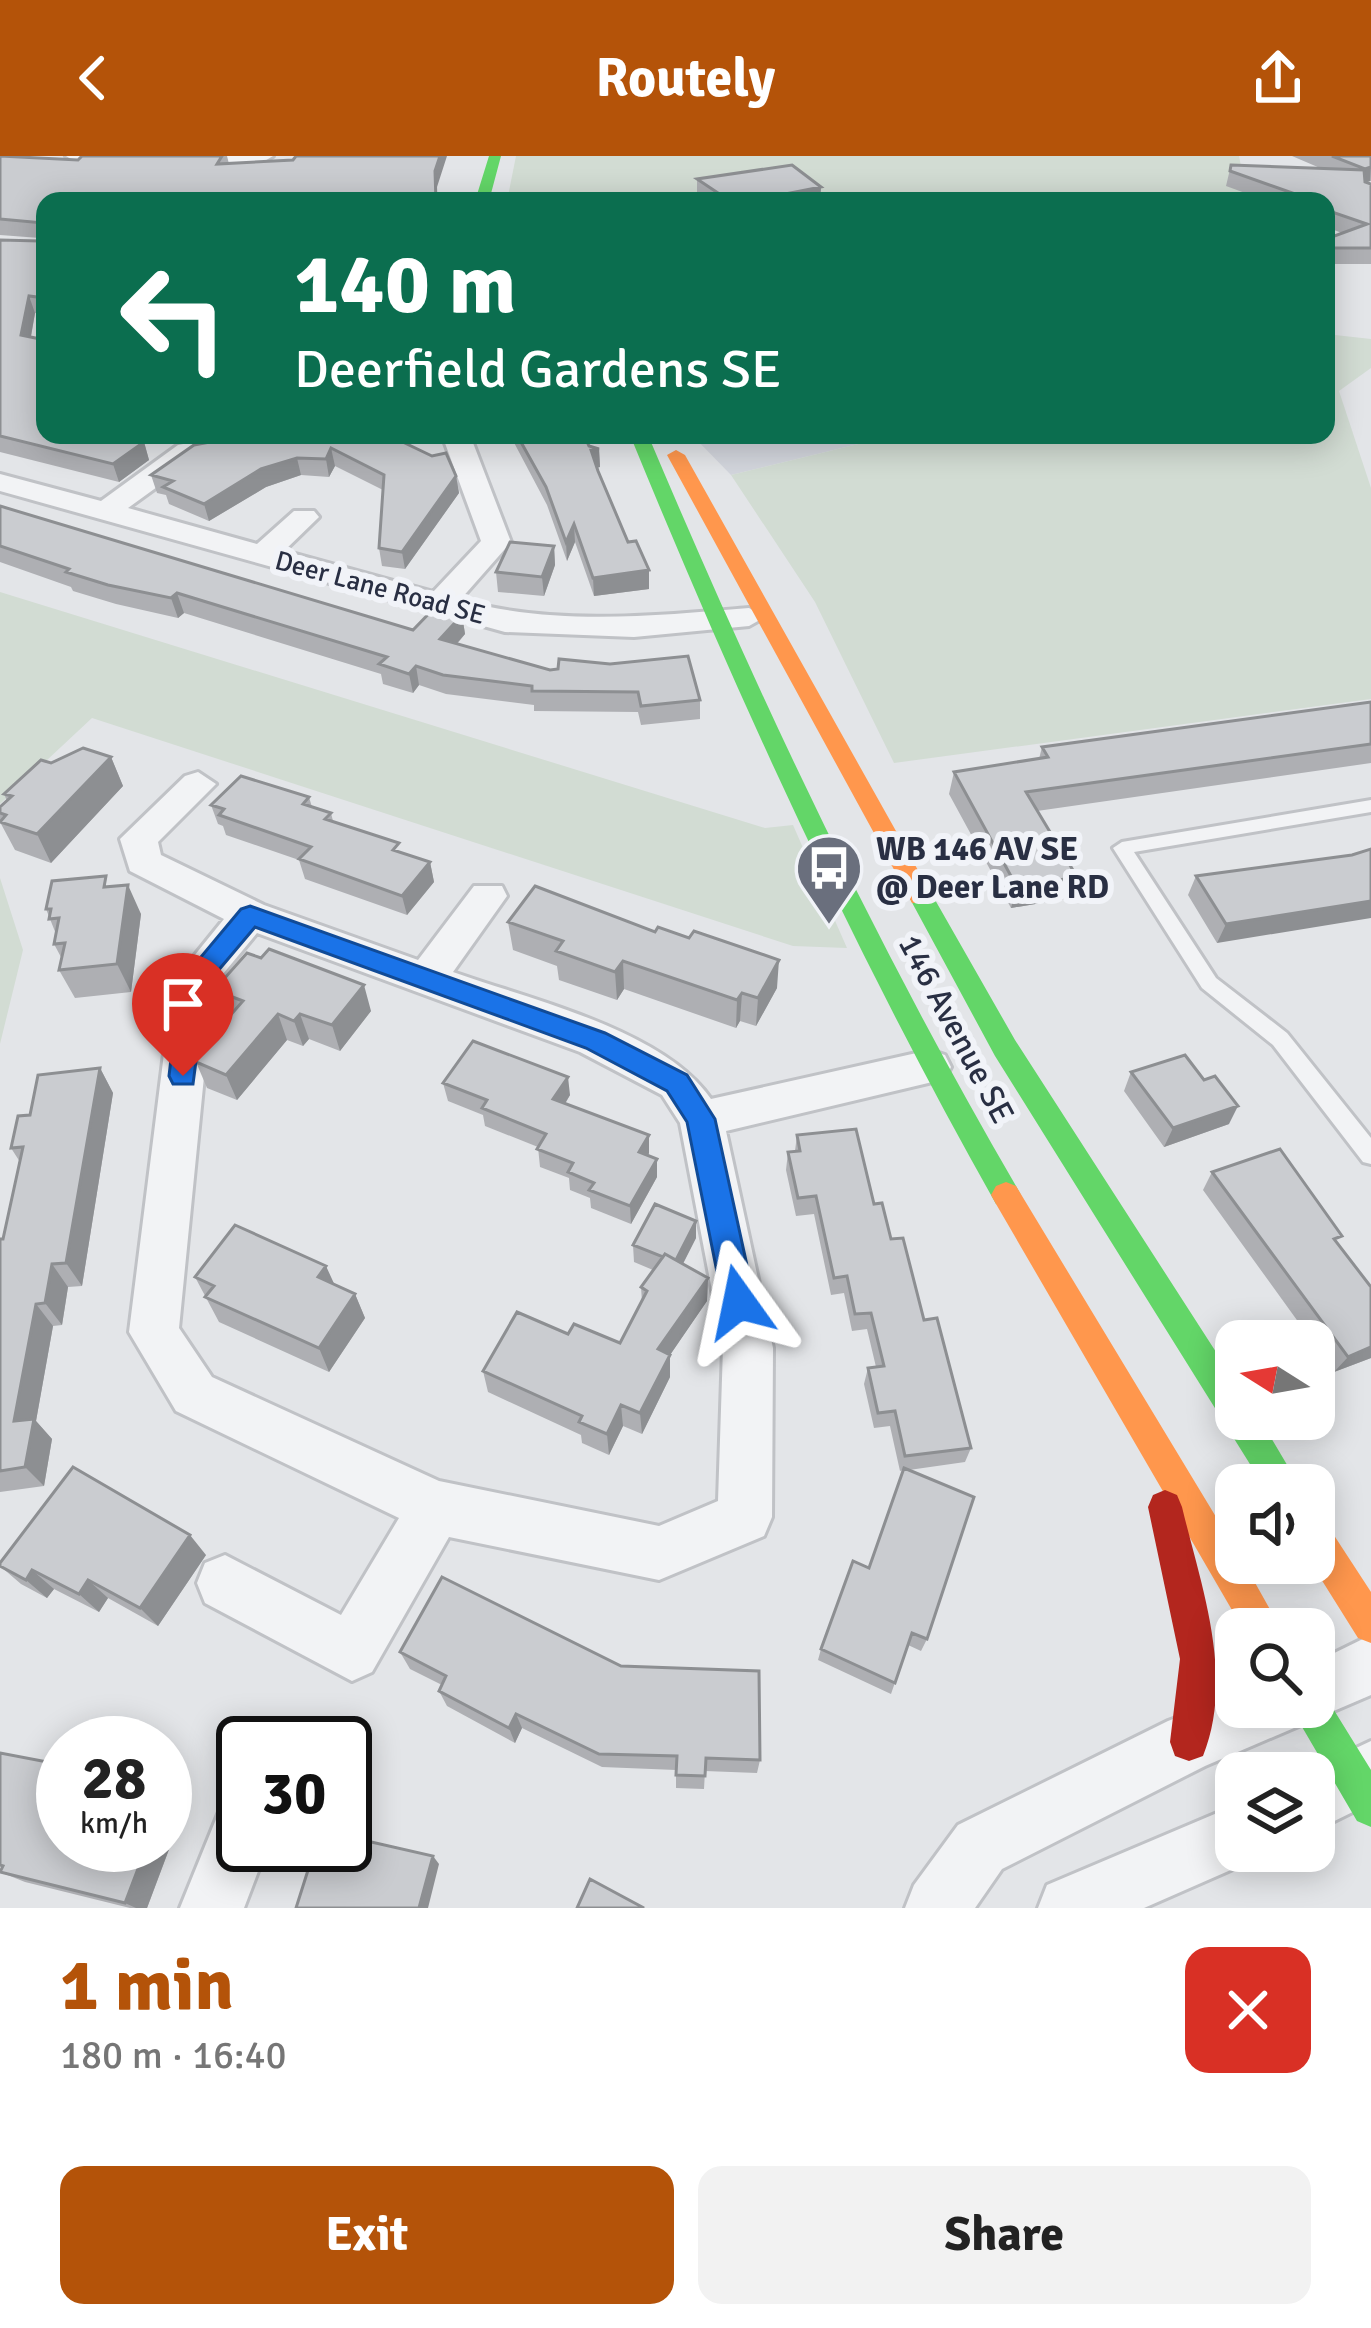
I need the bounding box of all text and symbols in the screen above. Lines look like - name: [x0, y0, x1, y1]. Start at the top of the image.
- icon: back: [60, 45, 126, 111]
- text: Routely: [596, 45, 775, 112]
- icon: share: [1245, 45, 1311, 111]
- text: 140 m: [294, 233, 516, 337]
- icon: left: [96, 240, 252, 396]
- text: Deerfield Gardens SE: [294, 336, 782, 403]
- street label: Deer Lane Road SE: [271, 544, 489, 632]
- place label: WB 146 AV SE @ Deer Lane RD: [876, 829, 1109, 908]
- bus stop icon: WB 146 AV SE @ Deer Lane RD: [794, 833, 864, 927]
- street label: 146 Avenue SE: [889, 927, 1023, 1131]
- pin: [132, 953, 234, 1076]
- icon: arrive: [150, 971, 216, 1037]
- position arrow: [676, 1239, 802, 1365]
- north arrow: [1215, 1320, 1335, 1440]
- map controls: [1215, 1320, 1335, 1872]
- button: sound: [1215, 1464, 1335, 1584]
- button: search: [1215, 1608, 1335, 1728]
- speed limit sign: 30: [216, 1716, 372, 1872]
- text: 28: [82, 1742, 146, 1816]
- button: layers: [1215, 1752, 1335, 1872]
- text: km/h: [80, 1805, 148, 1842]
- text: 1 min: [60, 1941, 234, 2030]
- button: close: [1185, 1947, 1311, 2073]
- text: 180 m · 16:40: [60, 2031, 287, 2079]
- button: Exit: [60, 2166, 674, 2304]
- button: Share: [698, 2166, 1311, 2304]

